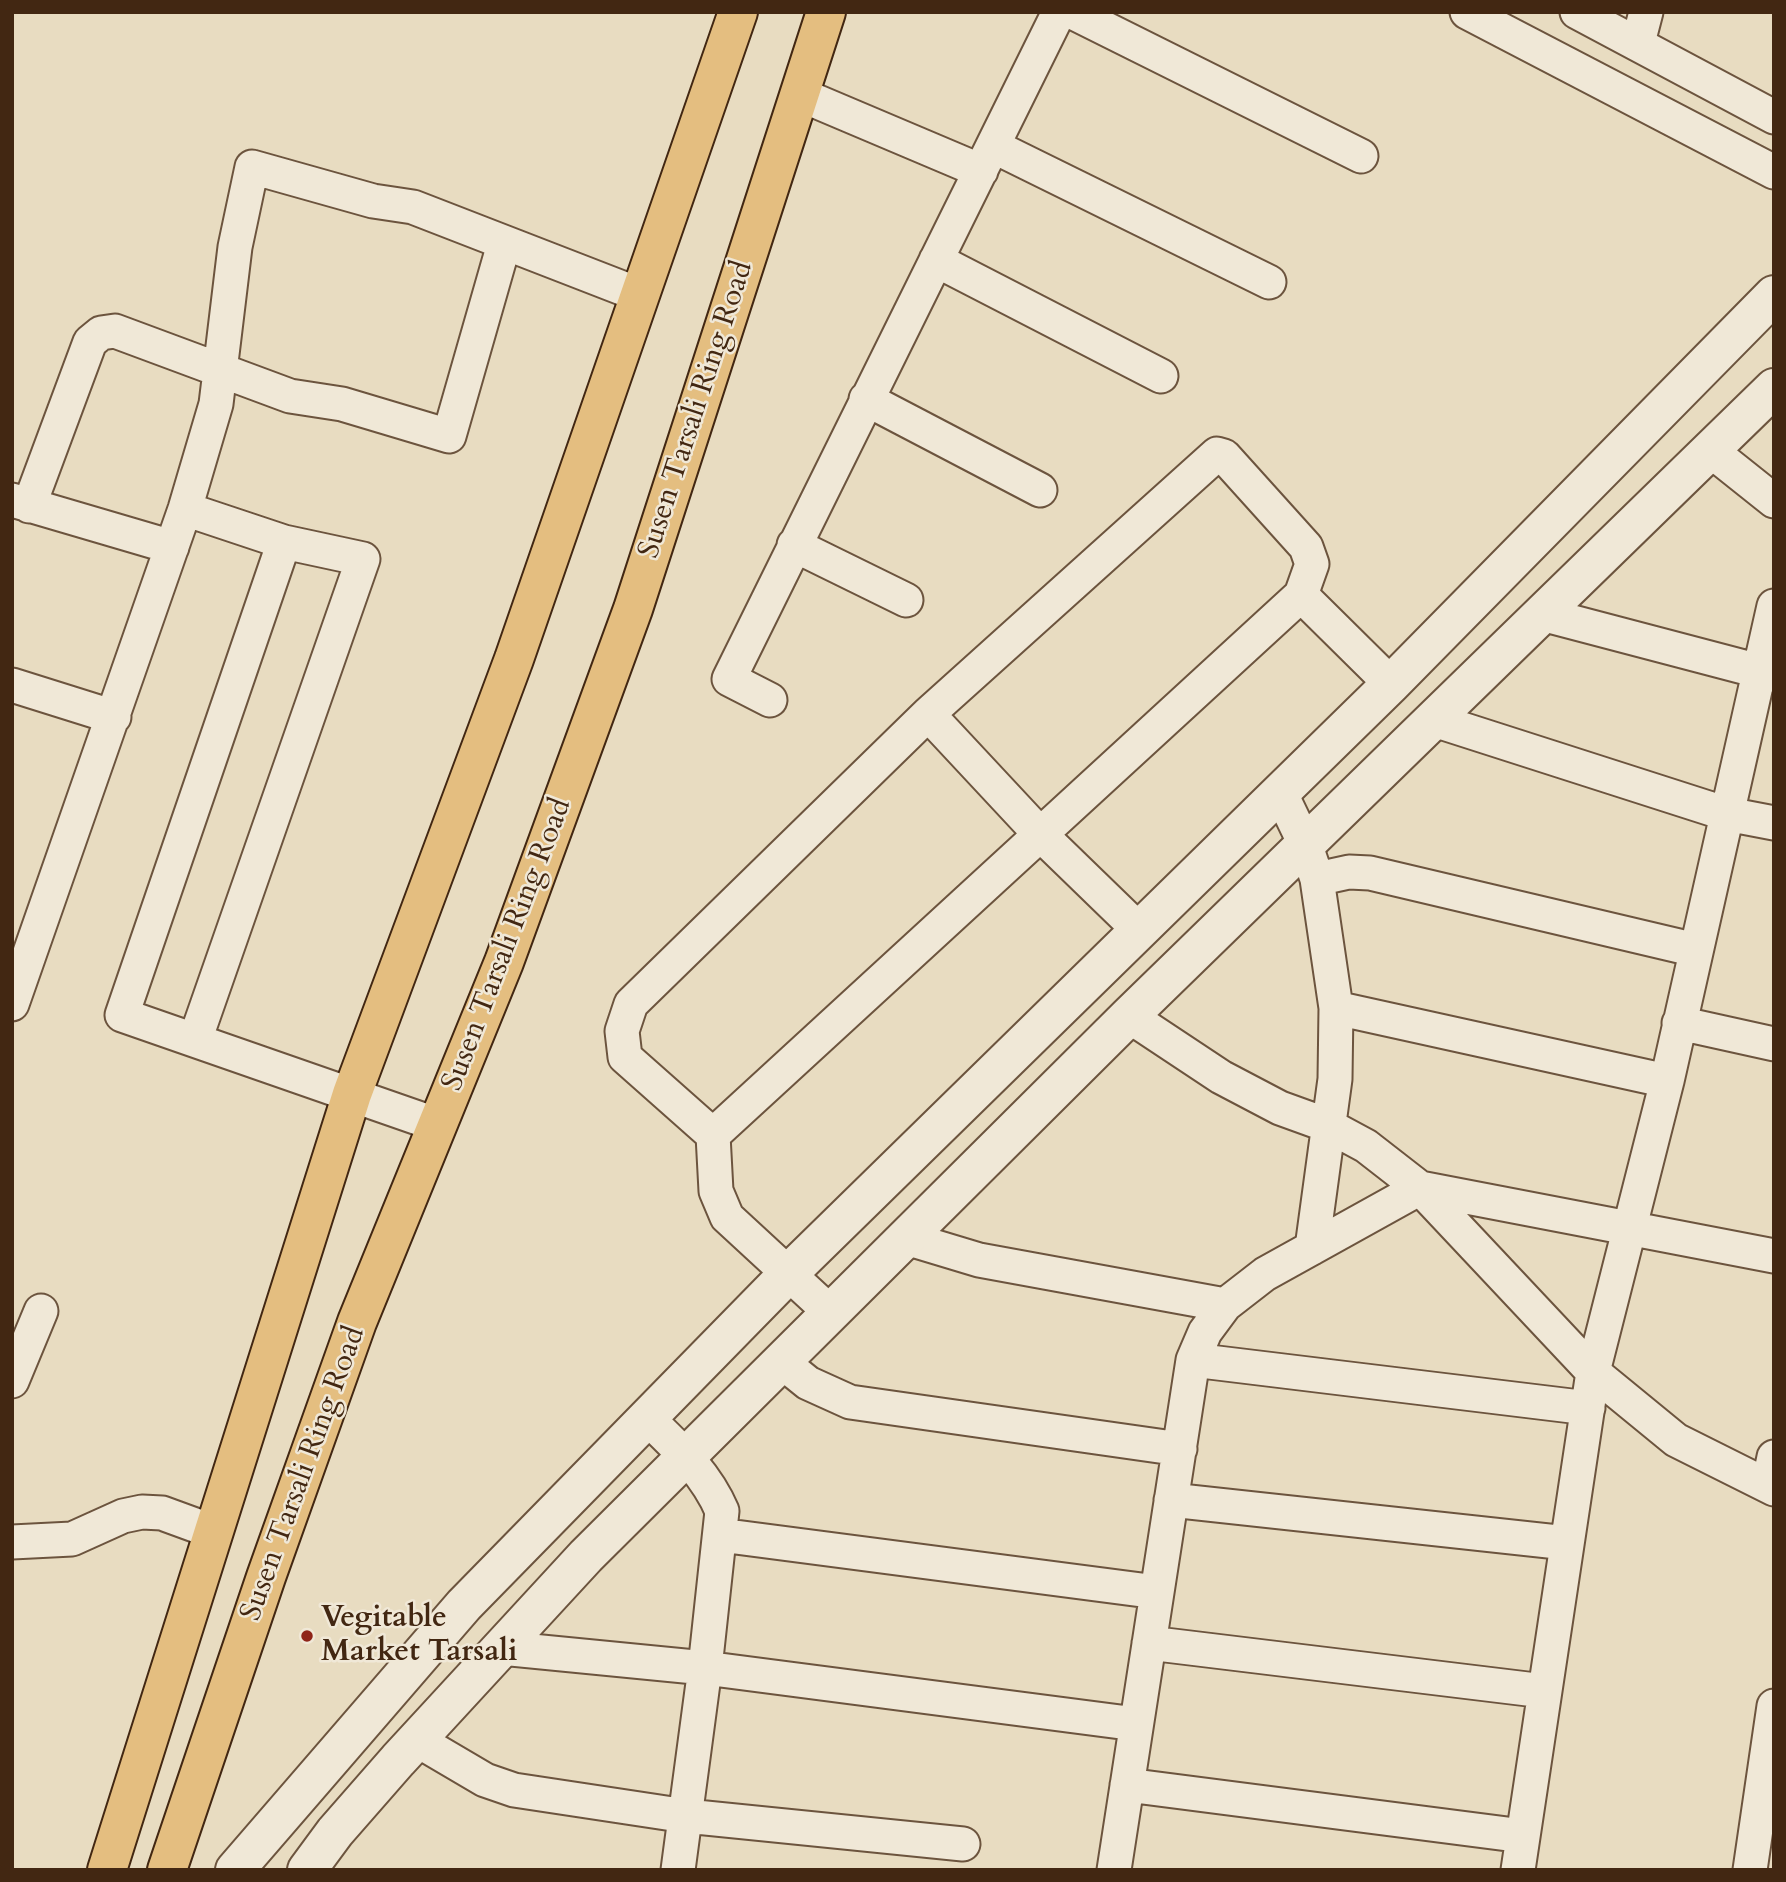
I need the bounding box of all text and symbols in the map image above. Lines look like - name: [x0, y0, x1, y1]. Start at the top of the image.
- street label: Susen Tarsali Ring Road: [632, 257, 762, 563]
- street label: Susen Tarsali Ring Road: [436, 794, 580, 1096]
- street label: Susen Tarsali Ring Road: [234, 1322, 374, 1626]
- place label: Vegitable Market Tarsali: [321, 1601, 518, 1672]
- marker: Vegitable Market Tarsali: [299, 1628, 315, 1644]

